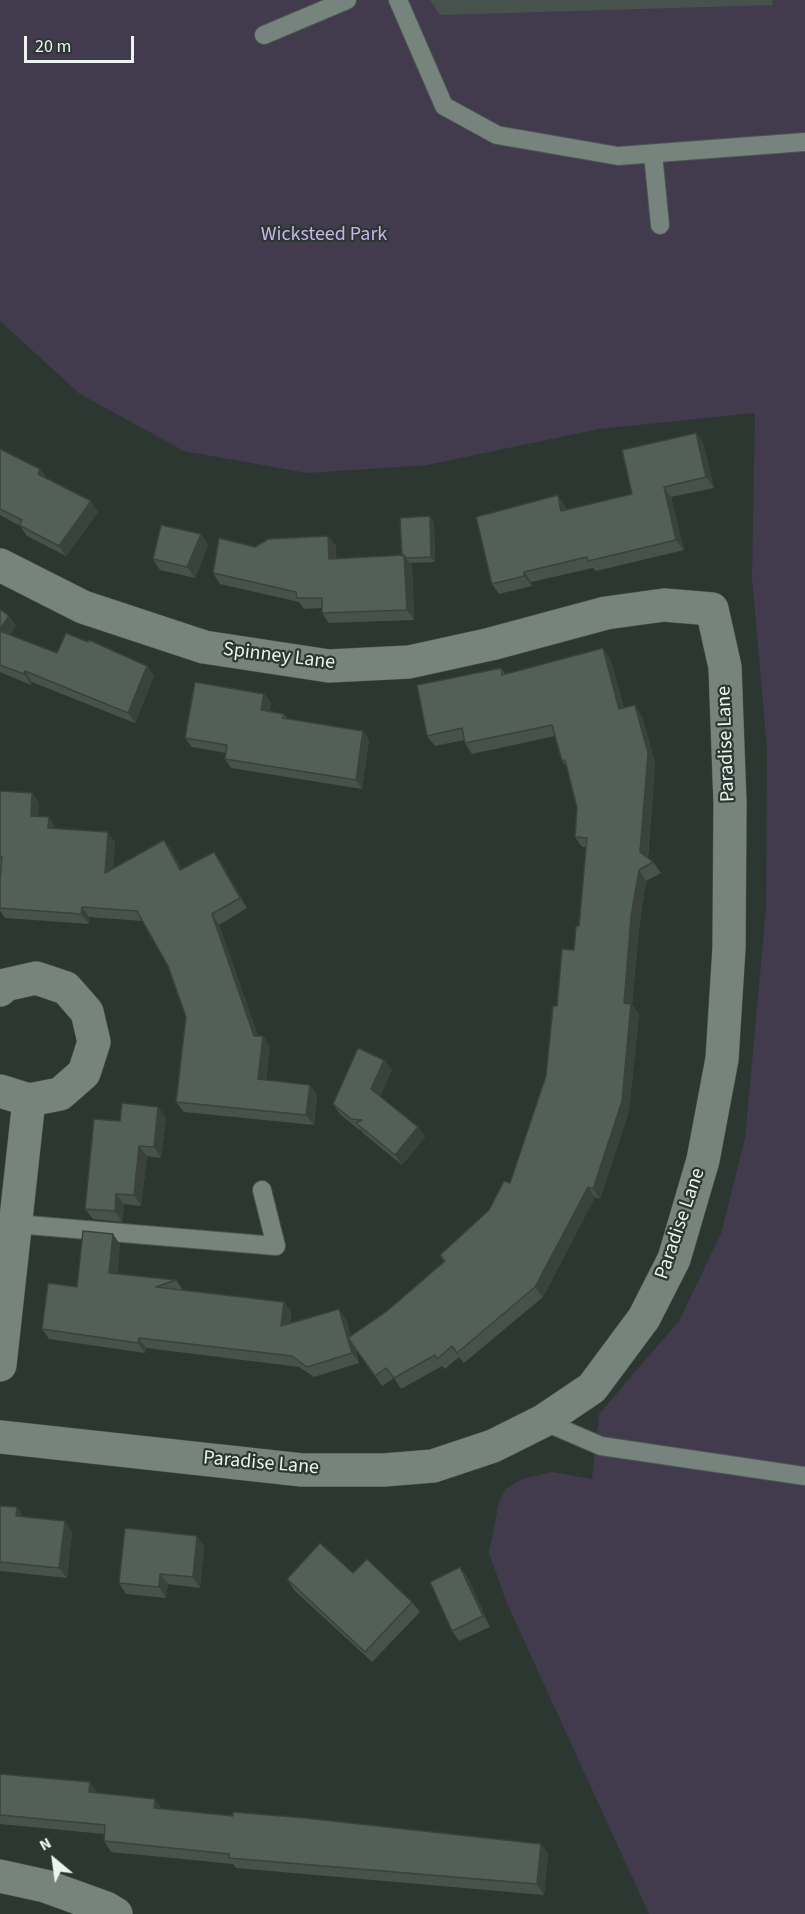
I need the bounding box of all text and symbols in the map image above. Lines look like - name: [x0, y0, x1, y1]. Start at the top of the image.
- scale bar: [27, 24, 136, 62]
- text: 20 m: [35, 34, 71, 59]
- park label: Wicksteed Park: [261, 224, 387, 248]
- street label: Spinney Lane: [222, 638, 336, 676]
- street label: Paradise Lane: [713, 686, 741, 802]
- street label: Paradise Lane: [651, 1165, 711, 1283]
- street label: Paradise Lane: [202, 1447, 320, 1481]
- north arrow: [24, 1830, 84, 1890]
- text: N: [35, 1832, 55, 1856]

